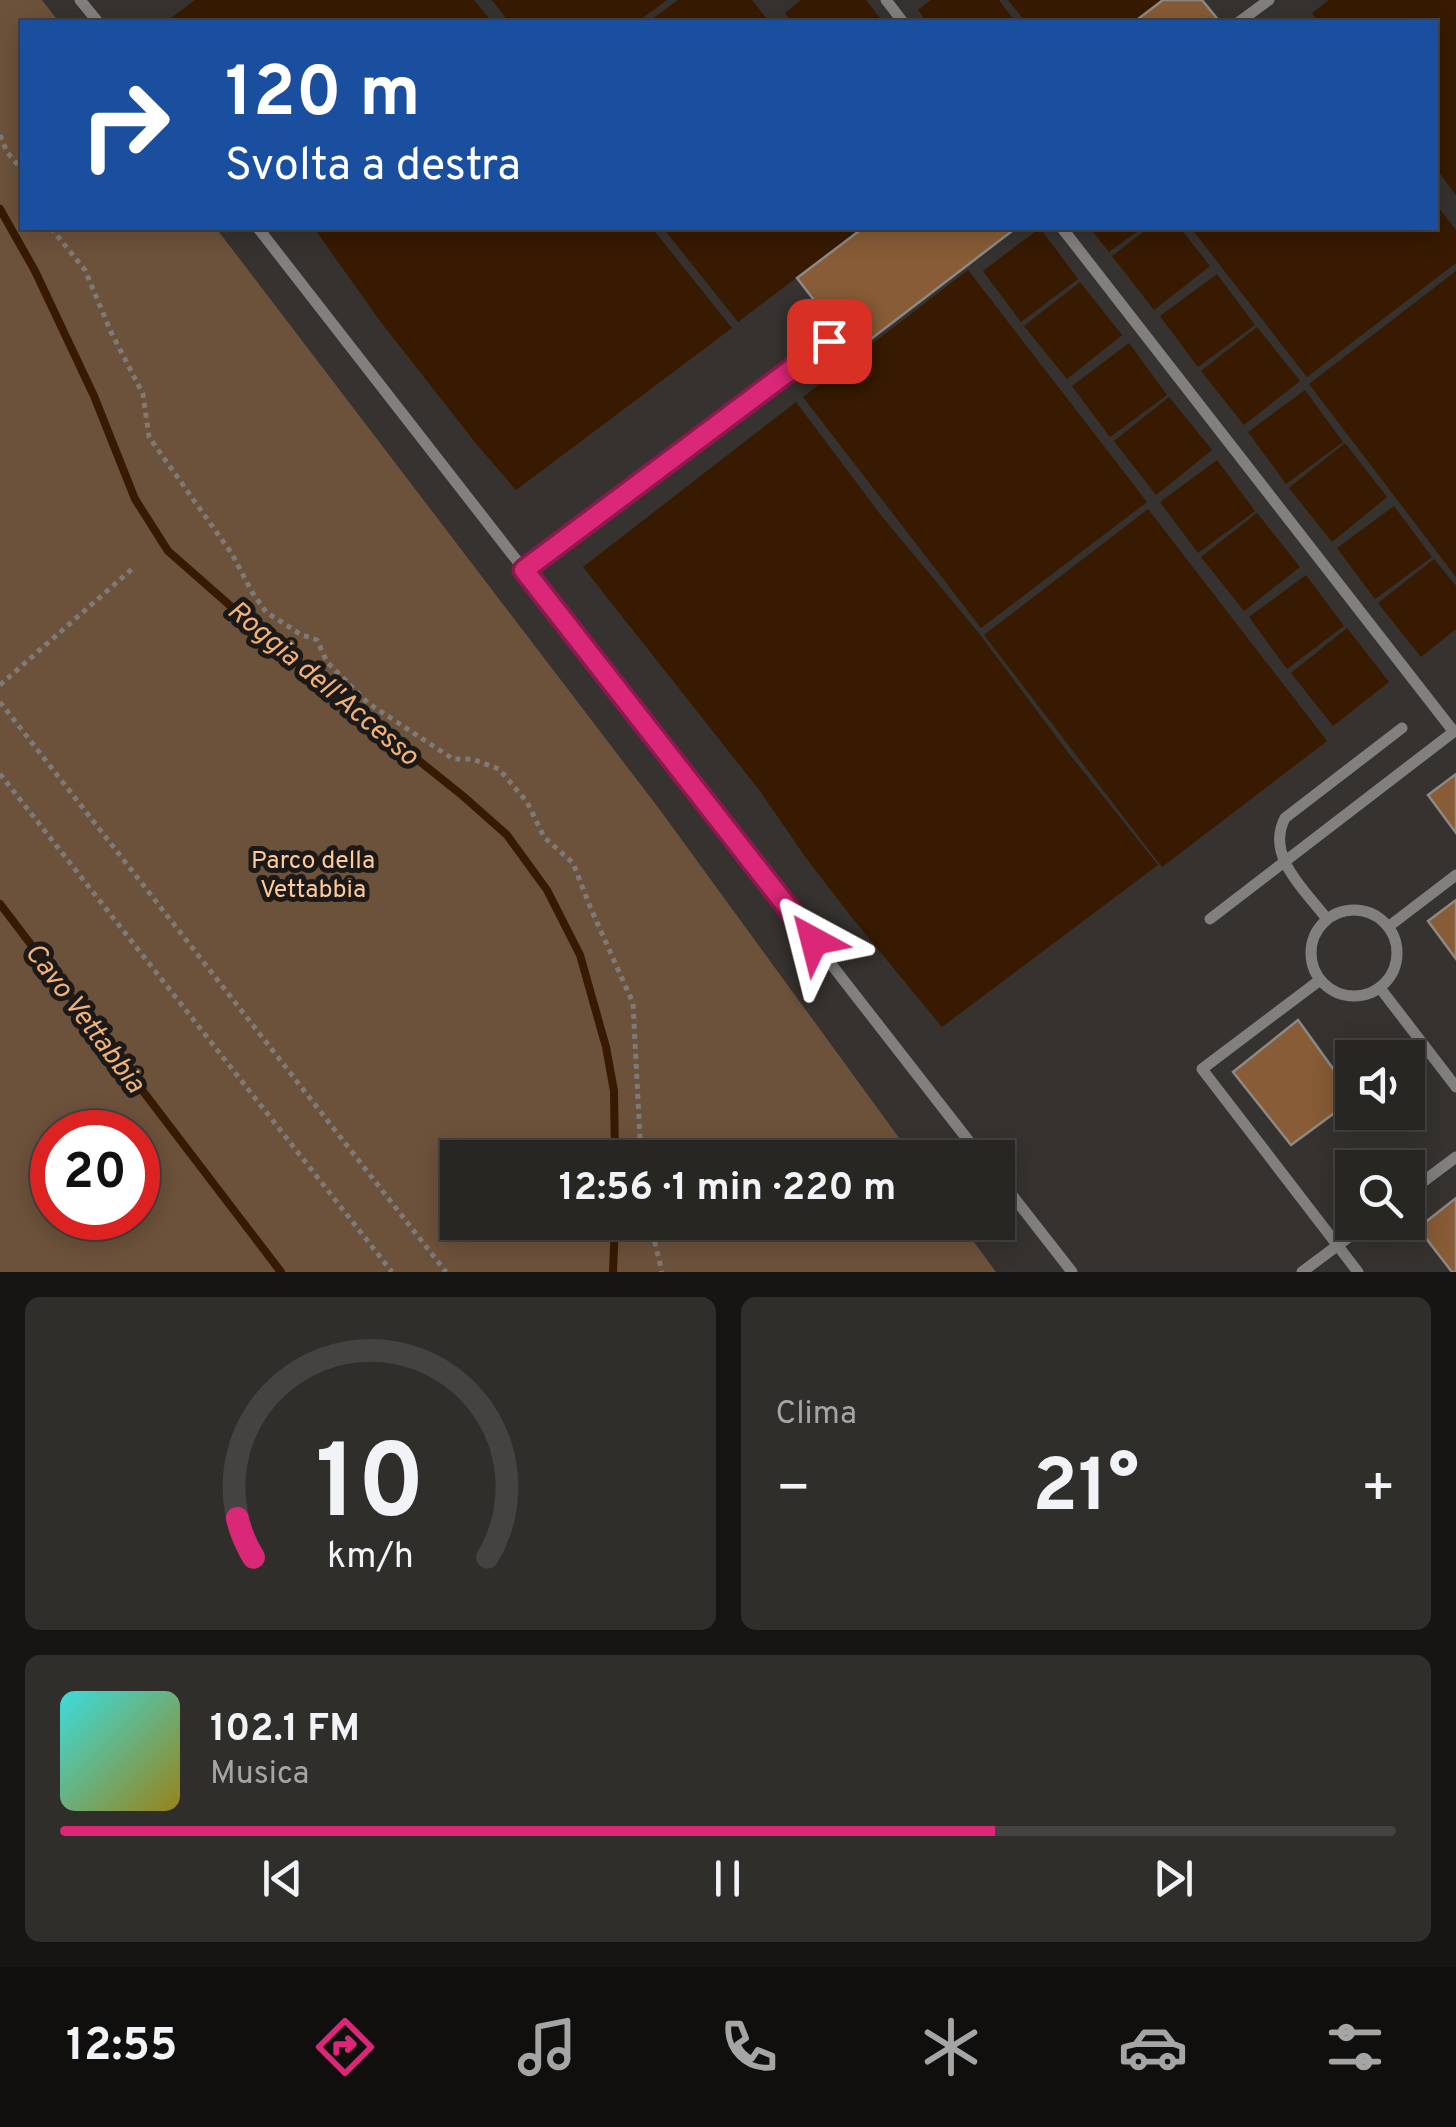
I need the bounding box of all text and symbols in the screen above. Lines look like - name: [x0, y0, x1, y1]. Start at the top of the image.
- text: 120 m: [225, 52, 421, 141]
- icon: right: [60, 60, 190, 190]
- text: Svolta a destra: [225, 139, 521, 196]
- pin: [787, 299, 872, 384]
- icon: arrive: [802, 314, 857, 369]
- water label: Roggia dell'Accesso: [219, 594, 425, 775]
- park label: Parco della Vettabbia: [251, 846, 375, 907]
- position arrow: [762, 889, 866, 993]
- water label: Cavo Vettabbia: [15, 936, 152, 1102]
- map controls: [1335, 1040, 1425, 1240]
- button: sound: [1335, 1040, 1425, 1130]
- speed limit sign: 20: [30, 1110, 160, 1240]
- button: search: [1335, 1150, 1425, 1240]
- text: 12:56 · 1 min · 220 m: [559, 1165, 896, 1214]
- text: Clima: [776, 1395, 857, 1435]
- text: 10: [315, 1423, 425, 1555]
- text: 21°: [1032, 1443, 1139, 1538]
- text: −: [776, 1456, 811, 1526]
- text: +: [1361, 1456, 1396, 1526]
- text: km/h: [327, 1535, 414, 1581]
- text: 102.1 FM: [210, 1706, 360, 1755]
- text: Musica: [210, 1755, 309, 1795]
- icon: previous: [255, 1851, 310, 1906]
- icon: pause: [700, 1851, 755, 1906]
- icon: next: [1146, 1851, 1201, 1906]
- icon: directions: [310, 2012, 380, 2082]
- icon: music: [512, 2012, 582, 2082]
- icon: phone: [714, 2012, 784, 2082]
- icon: climate: [916, 2012, 986, 2082]
- icon: car: [1118, 2012, 1188, 2082]
- icon: filters: [1320, 2012, 1390, 2082]
- text: 12:55: [66, 2019, 177, 2076]

